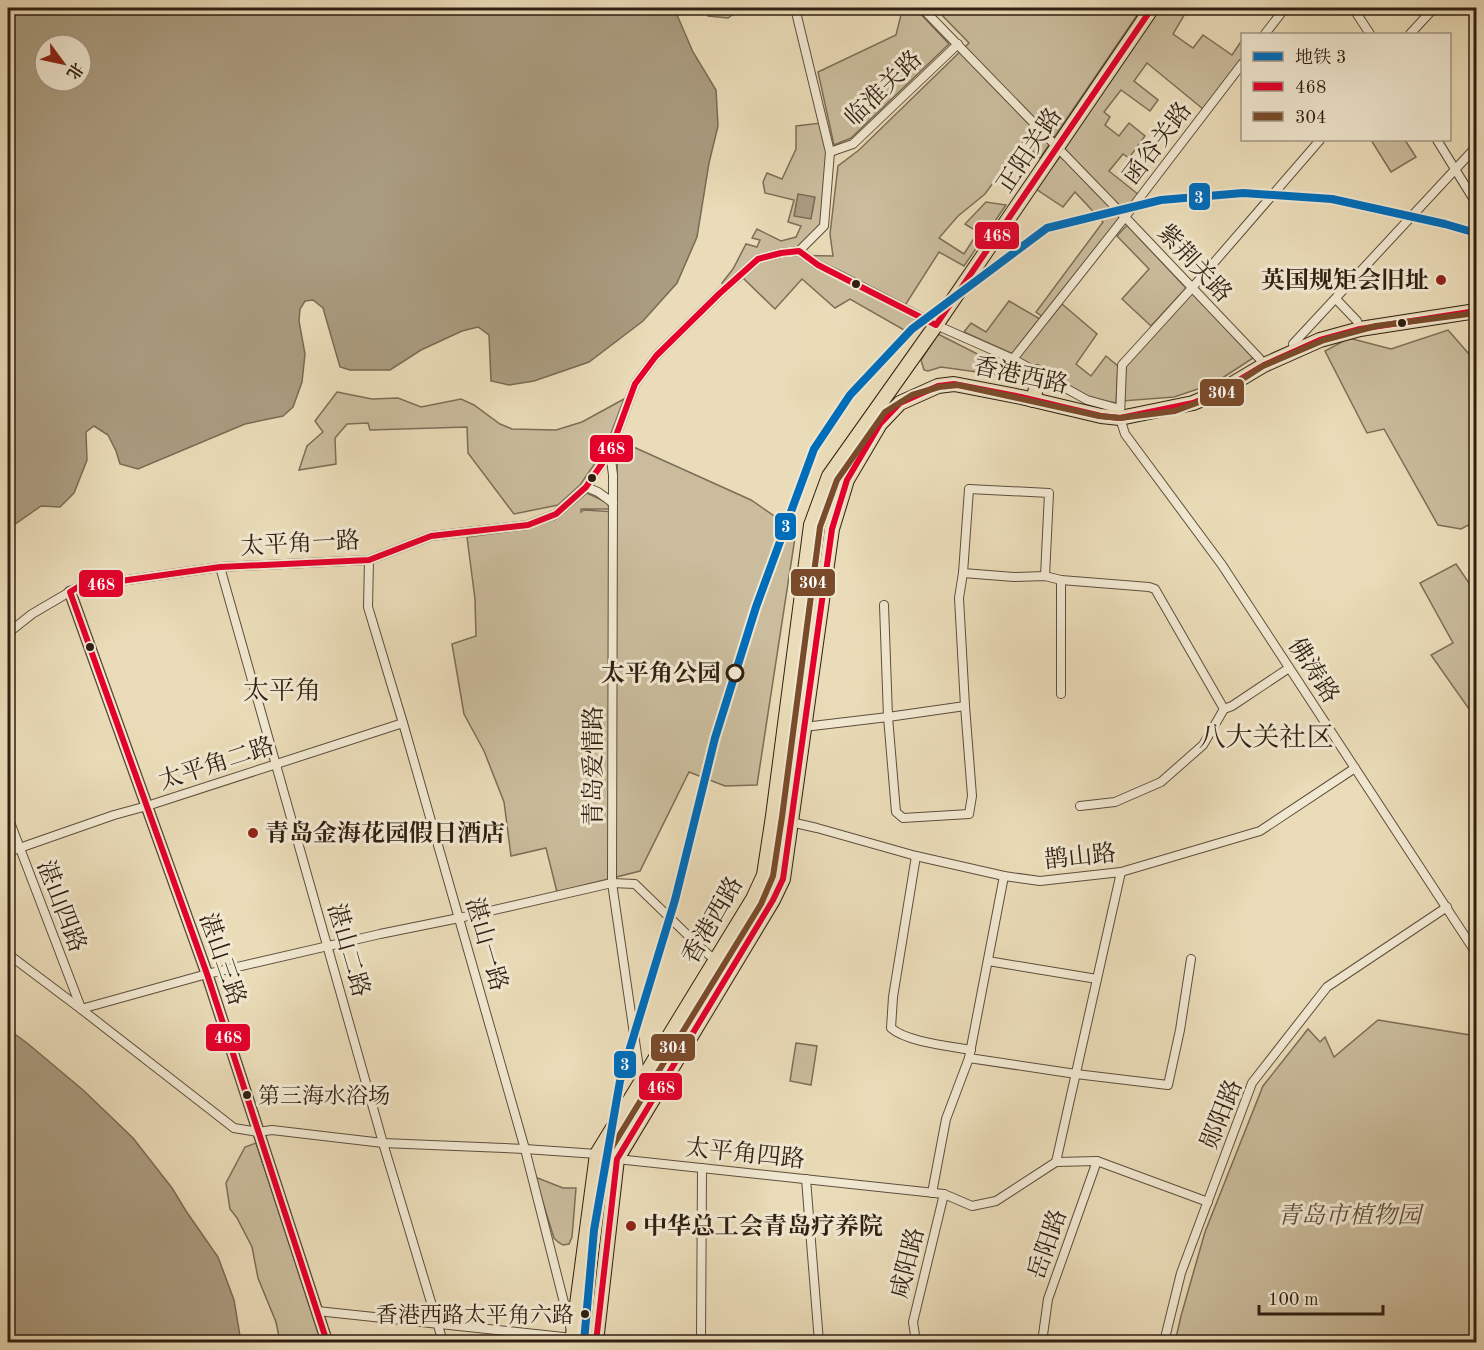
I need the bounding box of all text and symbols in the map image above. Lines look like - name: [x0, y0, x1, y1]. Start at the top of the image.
- north arrow: [33, 33, 93, 93]
- legend: [1241, 33, 1451, 141]
- street label: 临淮关路: [839, 45, 927, 131]
- text: 地铁 3: [1295, 47, 1346, 67]
- text: 北: [63, 59, 87, 82]
- text: 468: [1295, 79, 1326, 97]
- street label: 函谷关路: [1118, 97, 1197, 190]
- street label: 正阳关路: [991, 103, 1067, 198]
- text: 304: [1295, 109, 1326, 127]
- line badge: 3: [1188, 182, 1211, 211]
- text: 3: [1194, 191, 1204, 207]
- street label: 紫荆关路: [1152, 219, 1237, 308]
- line badge: 468: [974, 221, 1020, 250]
- text: 468: [983, 229, 1011, 245]
- place label: 英国规矩会旧址: [1261, 267, 1429, 294]
- marker: 英国规矩会旧址: [1434, 273, 1448, 287]
- unlabelled marker: [850, 278, 862, 290]
- unlabelled marker: [1396, 317, 1408, 329]
- street label: 香港西路: [971, 352, 1071, 399]
- line badge: 304: [1199, 378, 1245, 407]
- text: 304: [1208, 386, 1236, 402]
- line badge: 468: [589, 434, 634, 463]
- text: 468: [597, 442, 625, 458]
- unlabelled marker: [586, 472, 598, 484]
- line badge: 3: [774, 512, 797, 541]
- text: 3: [781, 520, 791, 536]
- street label: 太平角一路: [239, 527, 361, 560]
- line badge: 304: [790, 568, 836, 597]
- line badge: 468: [78, 569, 124, 598]
- text: 304: [799, 576, 827, 592]
- text: 468: [87, 578, 115, 594]
- street label: 佛涛路: [1283, 633, 1345, 708]
- unlabelled marker: [84, 641, 96, 653]
- place label: 太平角公园: [601, 660, 721, 687]
- marker: 太平角公园: [726, 664, 744, 682]
- district label: 太平角: [243, 677, 321, 705]
- street label: 青岛爱情路: [580, 706, 607, 826]
- district label: 八大关社区: [1199, 723, 1334, 752]
- street label: 太平角二路: [155, 732, 277, 795]
- place label: 青岛金海花园假日酒店: [265, 820, 505, 847]
- marker: 青岛金海花园假日酒店: [246, 826, 260, 840]
- street label: 鹊山路: [1043, 839, 1117, 874]
- street label: 湛山四路: [32, 857, 91, 956]
- street label: 香港西路: [677, 872, 748, 969]
- street label: 湛山一路: [460, 894, 513, 994]
- street label: 湛山二路: [322, 900, 375, 1000]
- street label: 湛山三路: [194, 909, 251, 1009]
- line badge: 468: [205, 1023, 251, 1052]
- text: 468: [214, 1031, 242, 1047]
- line badge: 304: [650, 1033, 696, 1062]
- text: 304: [659, 1041, 687, 1057]
- line badge: 3: [613, 1050, 637, 1079]
- text: 3: [620, 1058, 630, 1074]
- line badge: 468: [638, 1072, 683, 1101]
- street label: 郧阳路: [1195, 1076, 1247, 1153]
- text: 468: [647, 1081, 675, 1097]
- place label: 第三海水浴场: [258, 1084, 390, 1108]
- marker: 第三海水浴场: [241, 1089, 253, 1101]
- street label: 太平角四路: [684, 1134, 806, 1173]
- park label: 青岛市植物园: [1277, 1202, 1425, 1229]
- street label: 岳阳路: [1023, 1206, 1072, 1283]
- place label: 中华总工会青岛疗养院: [643, 1213, 883, 1240]
- marker: 中华总工会青岛疗养院: [624, 1219, 638, 1233]
- street label: 咸阳路: [886, 1225, 929, 1301]
- scale bar: [1259, 1278, 1384, 1316]
- text: 100 m: [1268, 1291, 1319, 1309]
- place label: 香港西路太平角六路: [376, 1303, 574, 1327]
- marker: 香港西路太平角六路: [579, 1308, 591, 1320]

